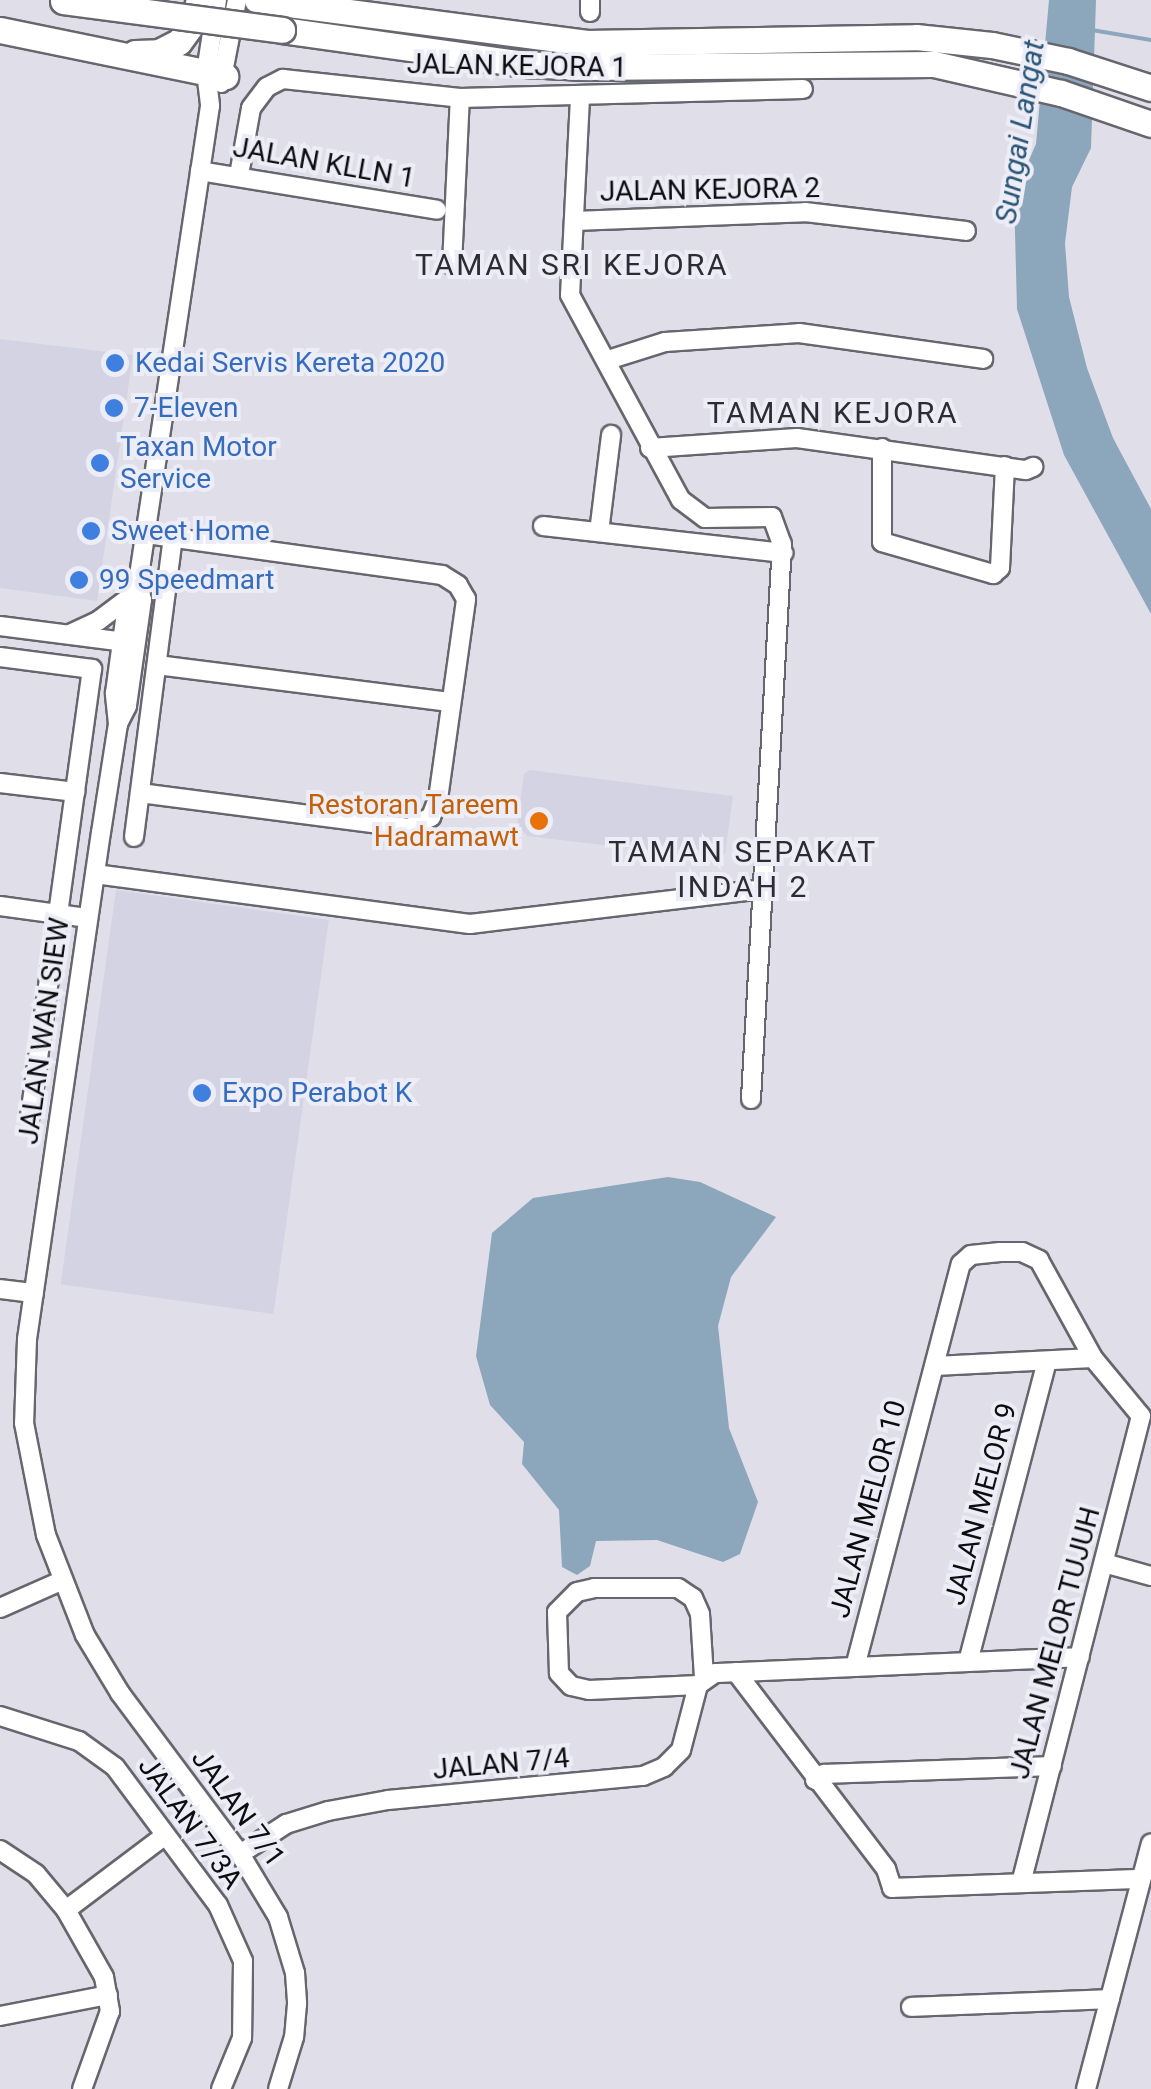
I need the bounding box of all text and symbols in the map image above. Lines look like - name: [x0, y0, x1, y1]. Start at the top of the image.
- water label: Sungai Langat: [988, 38, 1052, 226]
- street label: JALAN KEJORA 1: [407, 47, 627, 85]
- street label: JALAN KLLN 1: [230, 130, 418, 196]
- street label: JALAN KEJORA 2: [600, 171, 820, 209]
- district label: TAMAN SRI KEJORA: [415, 247, 729, 283]
- place label: Kedai Servis Kereta 2020: [135, 346, 445, 380]
- marker: Kedai Servis Kereta 2020: [104, 352, 126, 374]
- place label: 7-Eleven: [134, 391, 239, 425]
- district label: TAMAN KEJORA: [707, 395, 959, 431]
- marker: 7-Eleven: [103, 397, 125, 419]
- place label: Taxan Motor Service: [120, 430, 277, 496]
- marker: Taxan Motor Service: [89, 452, 111, 474]
- place label: Sweet Home: [111, 514, 270, 548]
- marker: Sweet Home: [80, 520, 102, 542]
- place label: 99 Speedmart: [99, 563, 274, 597]
- marker: 99 Speedmart: [68, 569, 90, 591]
- place label: Restoran Tareem Hadramawt: [307, 788, 519, 854]
- marker: Restoran Tareem Hadramawt: [528, 810, 550, 832]
- district label: TAMAN SEPAKAT INDAH 2: [608, 834, 878, 904]
- street label: JALAN WAN SIEW: [11, 916, 77, 1146]
- place label: Expo Perabot K: [222, 1076, 412, 1110]
- marker: Expo Perabot K: [191, 1082, 213, 1104]
- street label: JALAN MELOR 10: [823, 1397, 913, 1621]
- street label: JALAN MELOR 9: [938, 1399, 1024, 1609]
- street label: JALAN MELOR TUJUH: [1002, 1503, 1108, 1783]
- street label: JALAN 7/4: [431, 1741, 571, 1787]
- street label: JALAN 7/1: [184, 1743, 292, 1873]
- street label: JALAN 7/3A: [131, 1750, 249, 1896]

